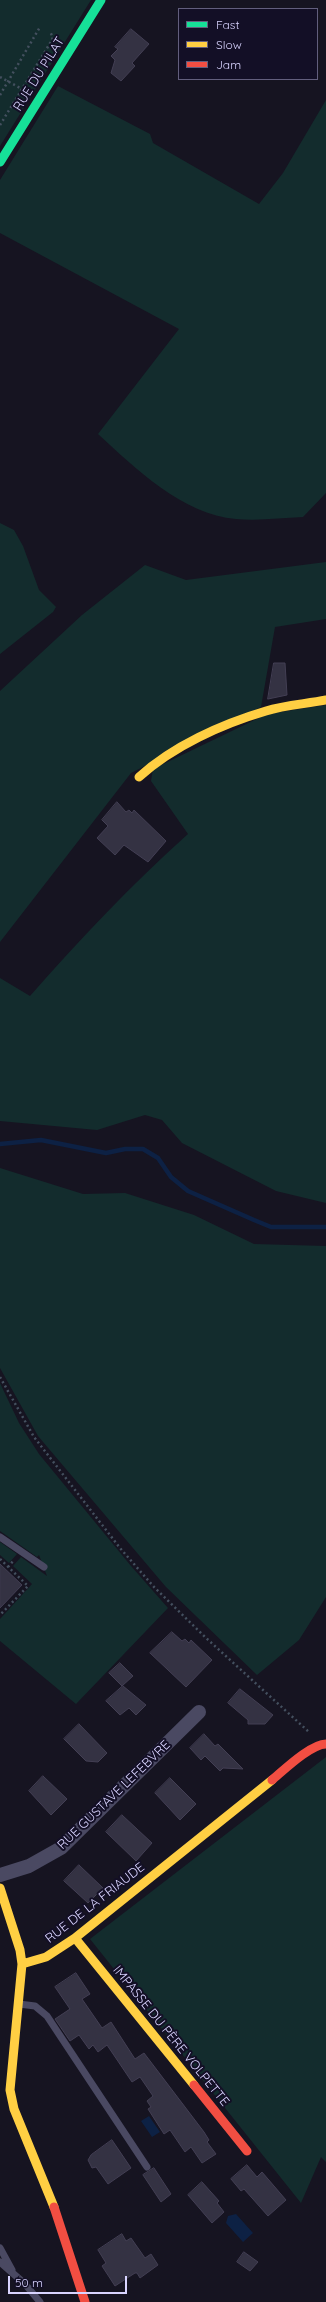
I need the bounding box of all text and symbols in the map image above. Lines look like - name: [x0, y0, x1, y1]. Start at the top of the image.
- legend: [178, 8, 318, 80]
- text: Fast: [216, 17, 240, 32]
- street label: RUE DU PILAT: [10, 34, 68, 114]
- text: Slow: [216, 37, 242, 52]
- text: Jam: [216, 57, 241, 72]
- street label: RUE GUSTAVE LEFEBVRE: [54, 1737, 174, 1853]
- street label: RUE DE LA FRIAUDE: [42, 1859, 148, 1947]
- street label: IMPASSE DU PÈRE VOLPETTE: [110, 1963, 232, 2109]
- scale bar: [10, 2268, 129, 2294]
- text: 50 m: [15, 2275, 43, 2290]

